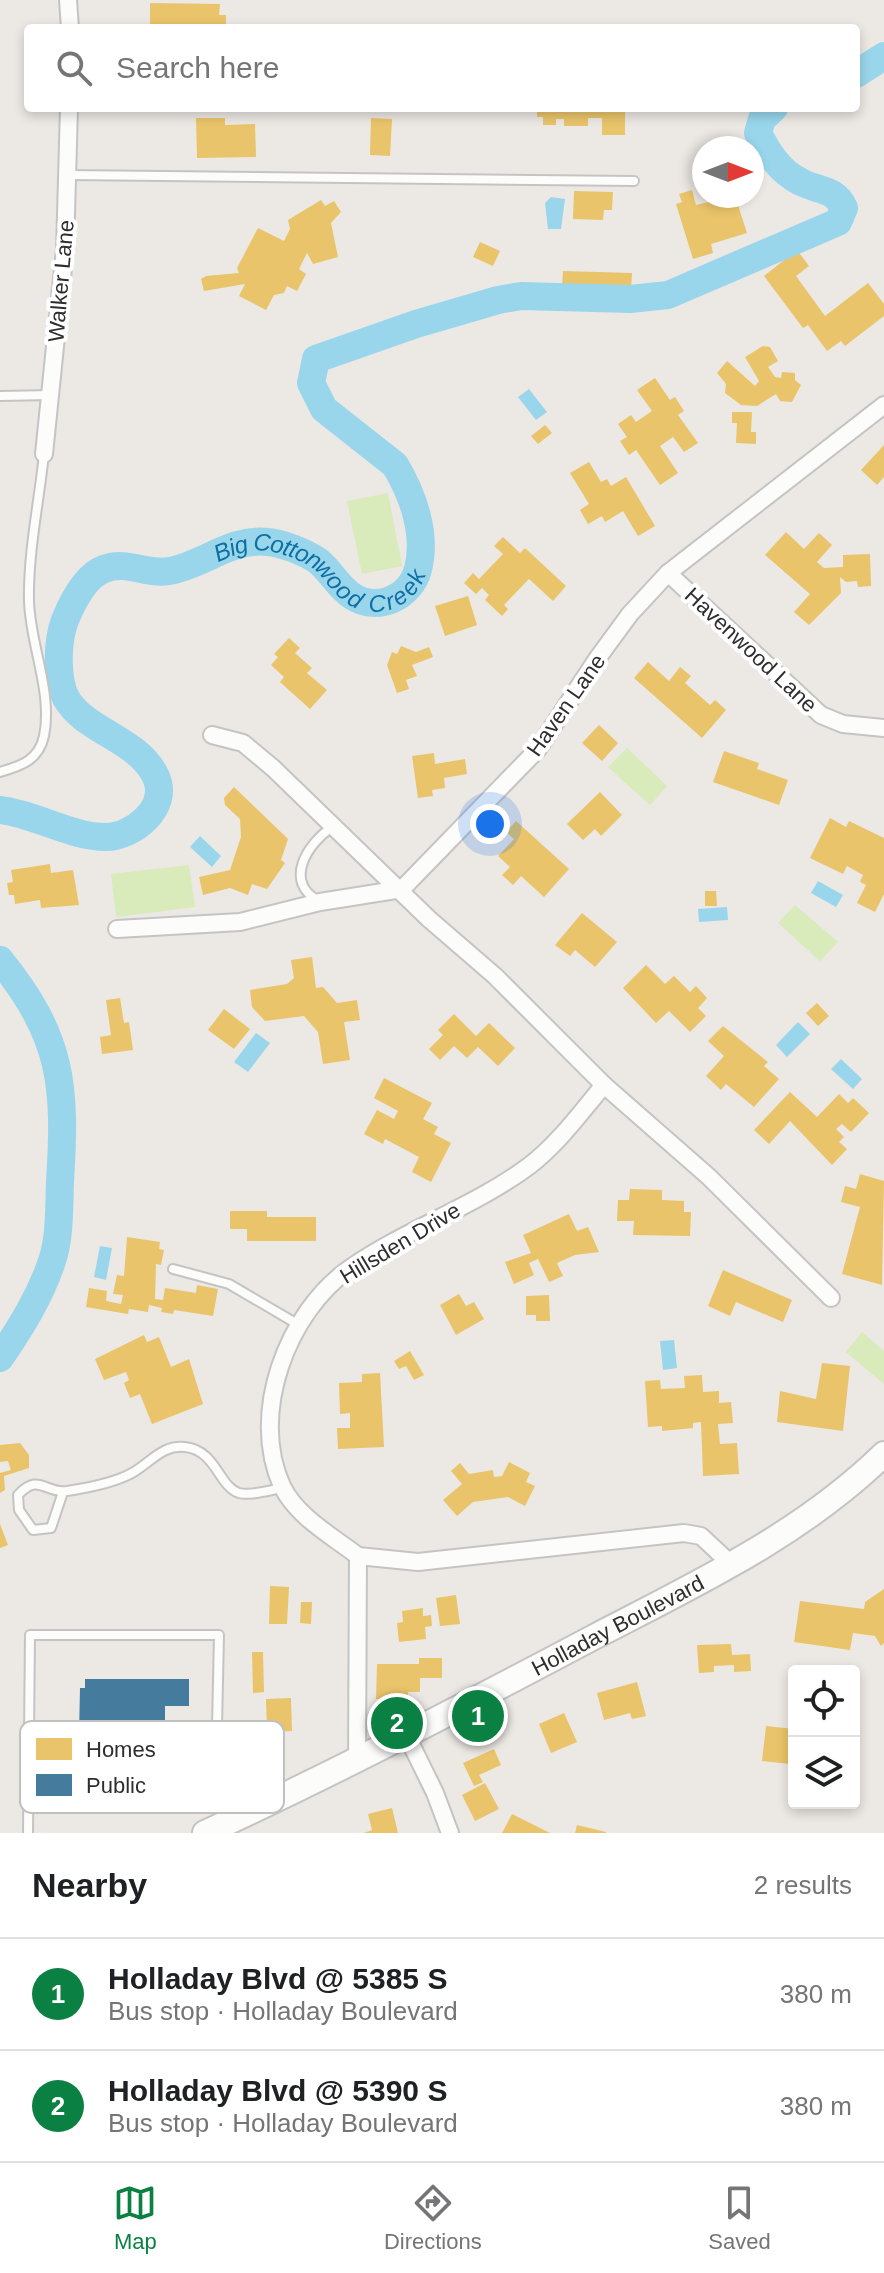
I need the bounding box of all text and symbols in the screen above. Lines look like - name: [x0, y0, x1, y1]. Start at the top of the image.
- search box: [24, 24, 860, 112]
- icon: search: [52, 46, 96, 90]
- text: Search here: [116, 51, 279, 84]
- north arrow: [692, 136, 764, 208]
- street label: Walker Lane: [43, 219, 79, 343]
- water label: Big Cottonwood Creek: [209, 528, 431, 617]
- street label: Havenwood Lane: [680, 582, 822, 718]
- street label: Haven Lane: [522, 649, 610, 761]
- your location: [470, 804, 510, 844]
- street label: Hillsden Drive: [335, 1197, 465, 1289]
- street label: Holladay Boulevard: [527, 1570, 708, 1680]
- map controls: [788, 1665, 860, 1809]
- button: locate: [788, 1665, 860, 1737]
- pin: 1: [452, 1686, 504, 1746]
- pin: 2: [371, 1693, 423, 1753]
- legend: [20, 1721, 284, 1813]
- text: Homes: [86, 1737, 156, 1762]
- button: layers: [788, 1737, 860, 1809]
- text: Public: [86, 1773, 146, 1798]
- text: Nearby: [32, 1866, 147, 1904]
- text: 2 results: [754, 1870, 852, 1900]
- text: Holladay Blvd @ 5385 S: [108, 1962, 447, 1995]
- text: 1: [51, 1979, 65, 2009]
- text: 380 m: [780, 1979, 852, 2009]
- text: Bus stop · Holladay Boulevard: [108, 1996, 458, 2026]
- text: Holladay Blvd @ 5390 S: [108, 2074, 447, 2107]
- text: 2: [51, 2091, 65, 2121]
- text: 380 m: [780, 2091, 852, 2121]
- text: Bus stop · Holladay Boulevard: [108, 2108, 458, 2138]
- tab: Map: [113, 2181, 157, 2255]
- tab: Directions: [384, 2181, 482, 2255]
- tab: Saved: [708, 2181, 771, 2255]

